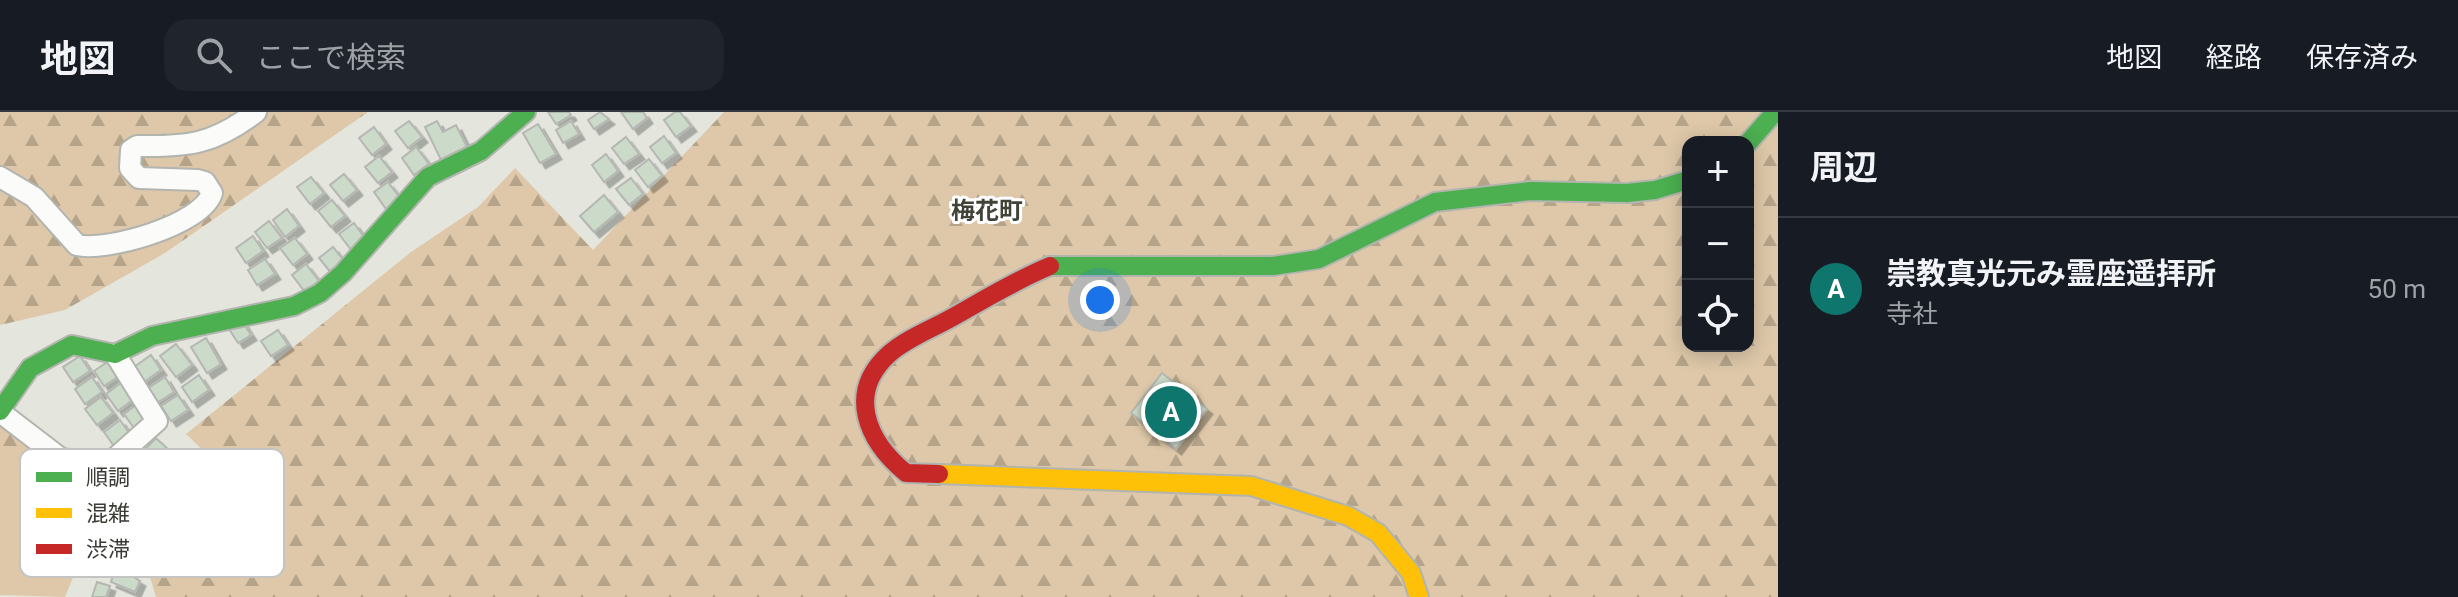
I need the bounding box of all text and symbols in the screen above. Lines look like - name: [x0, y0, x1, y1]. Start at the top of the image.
- search box: [164, 19, 724, 91]
- icon: search: [192, 33, 236, 77]
- text: 地図: [40, 37, 116, 81]
- text: ここで検索: [256, 40, 406, 75]
- text: 地図: [2106, 41, 2162, 74]
- text: 経路: [2206, 41, 2262, 74]
- text: 保存済み: [2306, 41, 2418, 74]
- map controls: [1682, 136, 1754, 352]
- button: +: [1682, 136, 1754, 208]
- text: 周辺: [1810, 147, 1878, 187]
- district label: 梅花町: [951, 197, 1023, 225]
- button: −: [1682, 208, 1754, 280]
- text: 崇教真光元み霊座遥拝所: [1886, 256, 2216, 291]
- text: A: [1827, 274, 1845, 304]
- text: 50 m: [2368, 274, 2426, 304]
- your location: [1080, 280, 1120, 320]
- button: locate: [1682, 280, 1754, 352]
- text: 寺社: [1886, 299, 1938, 329]
- pin: A: [1145, 382, 1197, 442]
- legend: [20, 449, 284, 577]
- text: 順調: [86, 465, 130, 490]
- text: 混雑: [86, 501, 130, 526]
- text: 渋滞: [86, 537, 130, 562]

